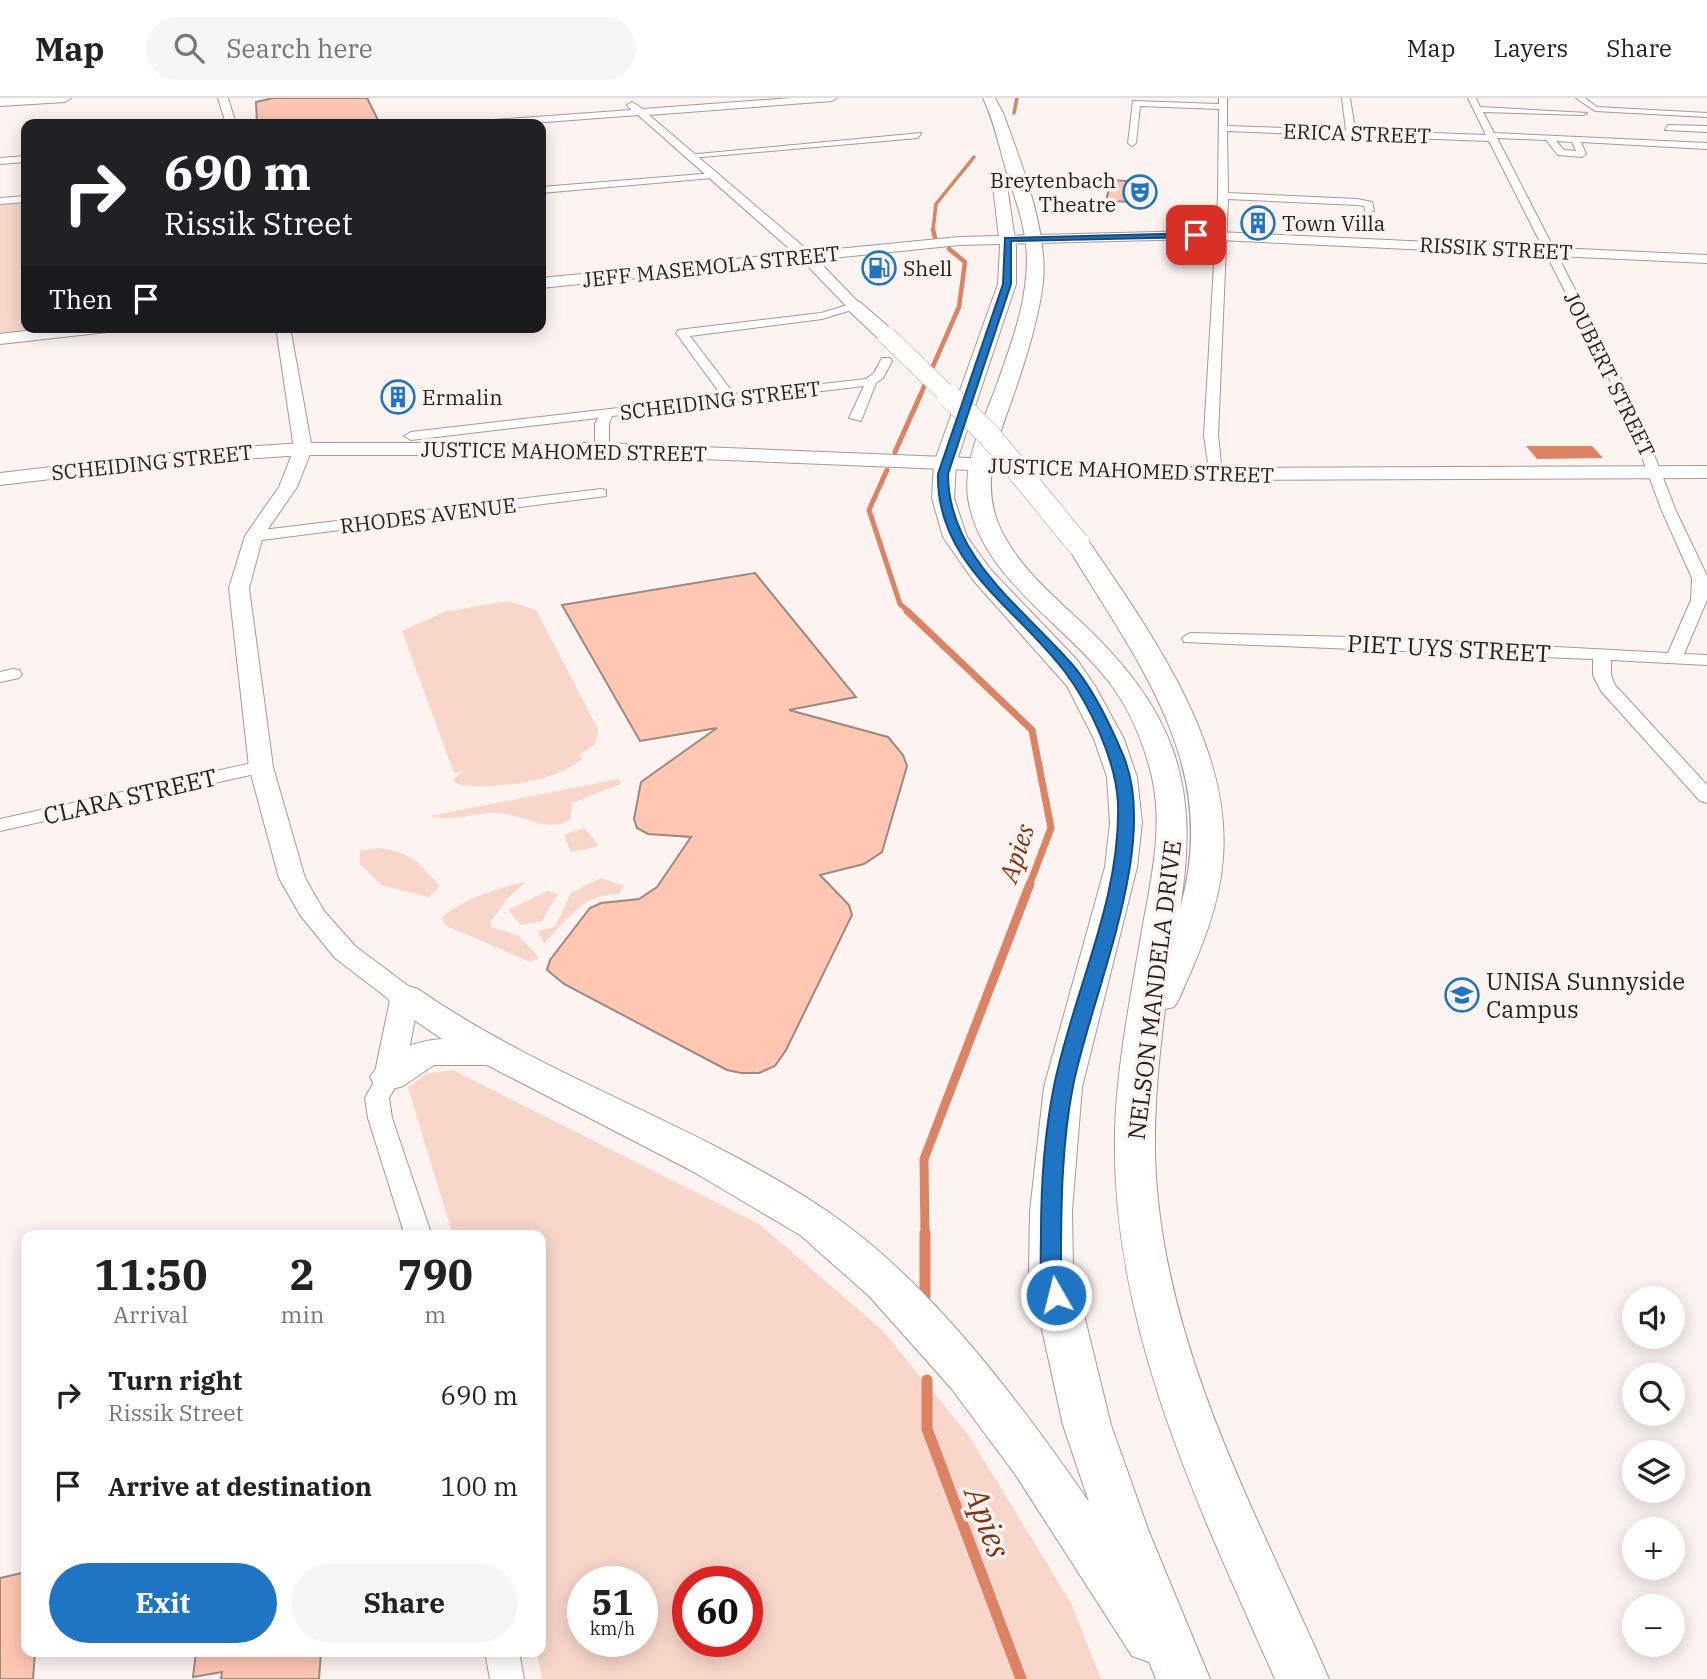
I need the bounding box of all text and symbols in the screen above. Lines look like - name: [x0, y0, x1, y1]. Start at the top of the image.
- search box: [146, 17, 636, 80]
- text: Map: [35, 27, 104, 70]
- icon: search: [170, 29, 208, 67]
- text: Search here: [226, 31, 373, 65]
- text: Map: [1407, 32, 1455, 64]
- text: Layers: [1493, 32, 1568, 64]
- text: Share: [1606, 32, 1672, 64]
- street label: ERICA STREET: [1283, 116, 1431, 150]
- text: 690 m: [164, 140, 311, 203]
- icon: right: [49, 147, 140, 238]
- place label: Breytenbach Theatre: [990, 166, 1116, 218]
- theatre icon: Breytenbach Theatre: [1121, 173, 1159, 211]
- text: Rissik Street: [164, 202, 353, 244]
- building icon: Town Villa: [1239, 204, 1277, 242]
- pin: [1166, 205, 1226, 265]
- place label: Town Villa: [1282, 209, 1385, 237]
- icon: arrive: [1177, 216, 1215, 254]
- street label: RISSIK STREET: [1419, 230, 1573, 266]
- street label: JEFF MASEMOLA STREET: [581, 239, 841, 293]
- fuel station icon: Shell: [860, 249, 898, 287]
- place label: Shell: [903, 254, 952, 282]
- icon: arrive: [127, 280, 165, 318]
- text: Then: [49, 282, 113, 316]
- street label: JOUBERT STREET: [1558, 287, 1662, 461]
- street label: SCHEIDING STREET: [618, 374, 822, 426]
- building icon: Ermalin: [379, 378, 417, 416]
- place label: Ermalin: [422, 383, 503, 411]
- street label: JUSTICE MAHOMED STREET: [421, 435, 707, 467]
- street label: SCHEIDING STREET: [50, 438, 254, 486]
- street label: JUSTICE MAHOMED STREET: [987, 451, 1275, 489]
- street label: RHODES AVENUE: [338, 490, 518, 540]
- street label: PIET UYS STREET: [1346, 627, 1552, 669]
- street label: CLARA STREET: [40, 761, 220, 831]
- water label: Apies: [990, 819, 1041, 888]
- street label: NELSON MANDELA DRIVE: [1120, 838, 1188, 1142]
- place label: UNISA Sunnyside Campus: [1486, 965, 1685, 1025]
- school or university icon: UNISA Sunnyside Campus: [1443, 976, 1481, 1014]
- text: 11:50: [94, 1247, 208, 1302]
- text: 2: [290, 1247, 315, 1302]
- text: 790: [397, 1247, 473, 1302]
- position arrow: [1019, 1258, 1093, 1332]
- map controls: [1622, 1286, 1685, 1657]
- button: sound: [1622, 1286, 1685, 1349]
- text: Arrival: [113, 1299, 188, 1329]
- text: min: [281, 1299, 324, 1329]
- text: m: [424, 1299, 446, 1329]
- text: Turn right: [108, 1363, 242, 1397]
- button: search: [1622, 1363, 1685, 1426]
- icon: right: [49, 1376, 87, 1414]
- text: 690 m: [440, 1378, 518, 1412]
- text: Rissik Street: [108, 1397, 244, 1427]
- button: layers: [1622, 1440, 1685, 1503]
- icon: arrive: [49, 1467, 87, 1505]
- text: Arrive at destination: [108, 1469, 372, 1503]
- text: 100 m: [440, 1469, 518, 1503]
- water label: Apies: [955, 1479, 1021, 1564]
- button: +: [1622, 1517, 1685, 1580]
- button: Exit: [49, 1563, 277, 1643]
- button: Share: [291, 1563, 518, 1643]
- speed limit sign: 60: [672, 1566, 763, 1657]
- text: 51: [591, 1579, 634, 1625]
- button: −: [1622, 1594, 1685, 1657]
- text: km/h: [590, 1617, 635, 1640]

